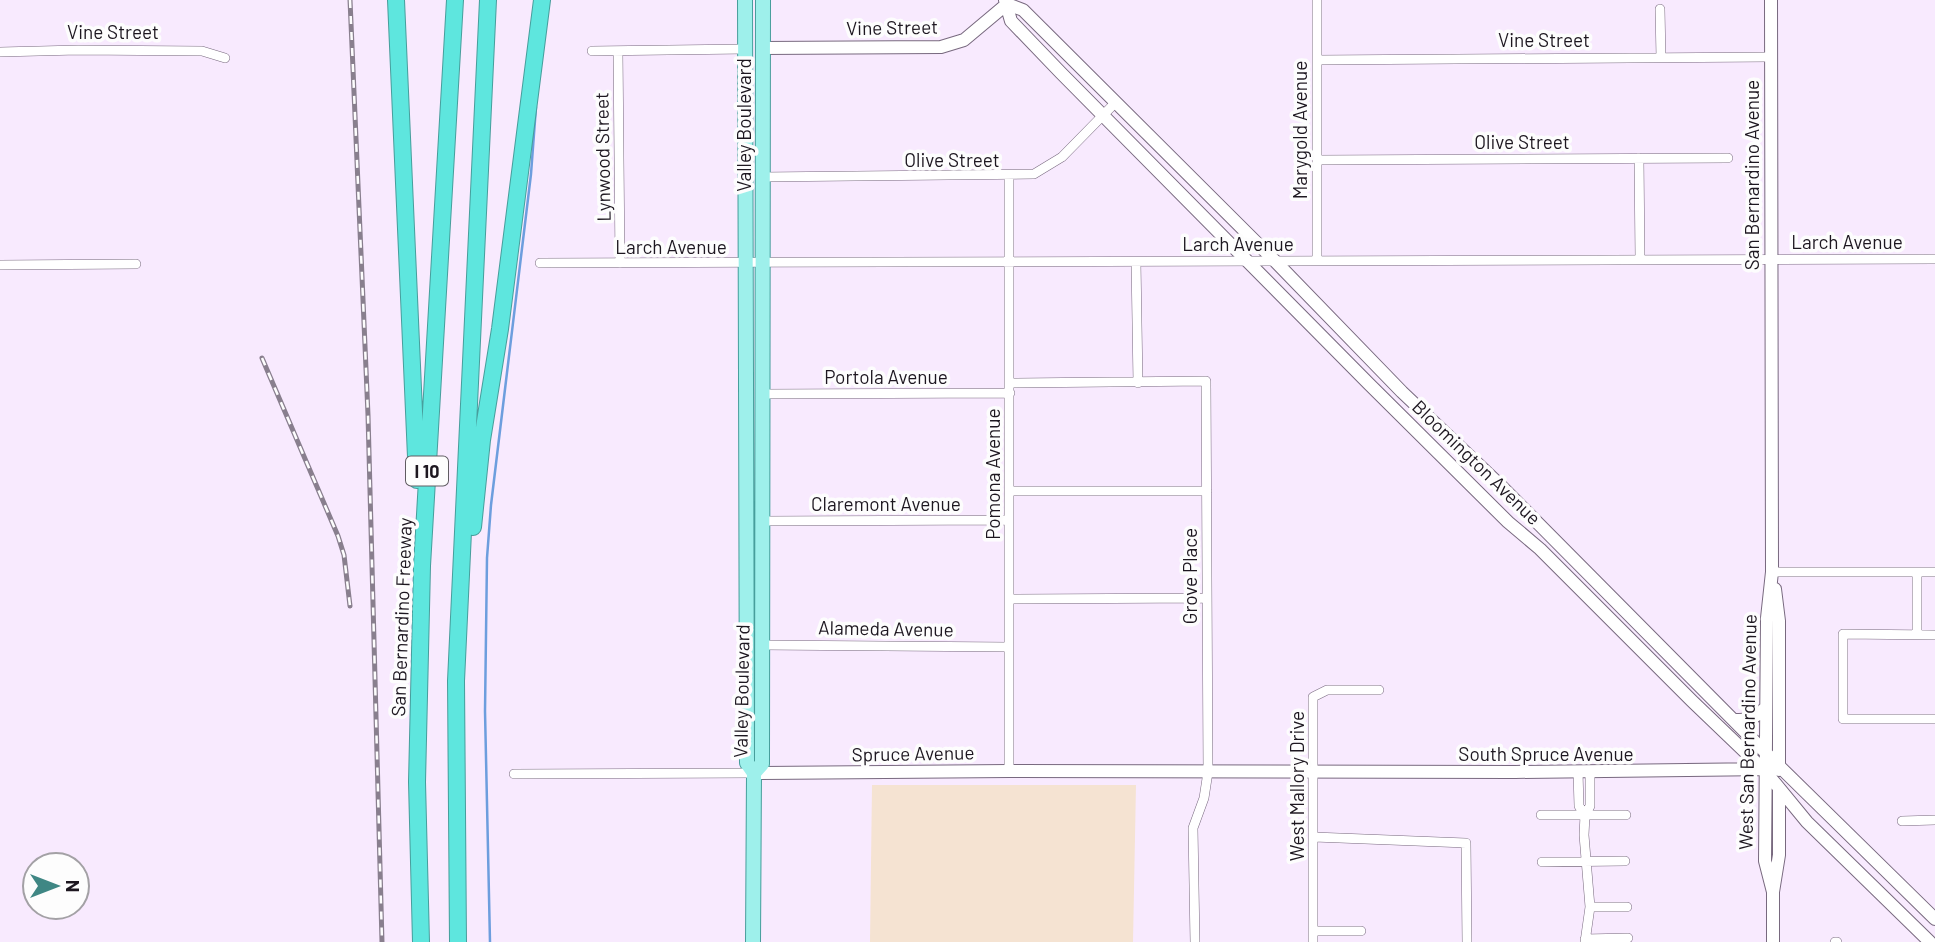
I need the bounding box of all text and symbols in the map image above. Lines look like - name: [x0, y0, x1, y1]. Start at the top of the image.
- street label: Vine Street: [846, 15, 938, 39]
- street label: Vine Street: [67, 20, 159, 43]
- street label: Vine Street: [1498, 28, 1590, 51]
- street label: Valley Boulevard: [732, 58, 755, 192]
- street label: Marygold Avenue: [1288, 61, 1311, 199]
- street label: San Bernardino Avenue: [1740, 80, 1763, 270]
- street label: Lynwood Street: [589, 92, 615, 222]
- street label: Olive Street: [1474, 130, 1570, 153]
- street label: Olive Street: [904, 148, 1000, 171]
- street label: Larch Avenue: [1791, 230, 1903, 253]
- street label: Larch Avenue: [1182, 232, 1294, 255]
- street label: Larch Avenue: [615, 235, 727, 258]
- street label: Portola Avenue: [824, 365, 948, 388]
- street label: Bloomington Avenue: [1408, 395, 1546, 529]
- street label: Pomona Avenue: [981, 408, 1004, 540]
- road number: I 10: [406, 457, 448, 486]
- street label: Claremont Avenue: [811, 492, 961, 515]
- street label: San Bernardino Freeway: [386, 517, 416, 717]
- street label: Grove Place: [1178, 528, 1201, 624]
- street label: West San Bernardino Avenue: [1733, 614, 1761, 850]
- street label: Alameda Avenue: [818, 615, 954, 641]
- street label: Valley Boulevard: [728, 624, 754, 758]
- street label: West Mallory Drive: [1285, 711, 1308, 861]
- street label: Spruce Avenue: [851, 740, 975, 766]
- street label: South Spruce Avenue: [1458, 742, 1634, 765]
- north arrow: [21, 851, 91, 921]
- text: N: [62, 880, 85, 892]

